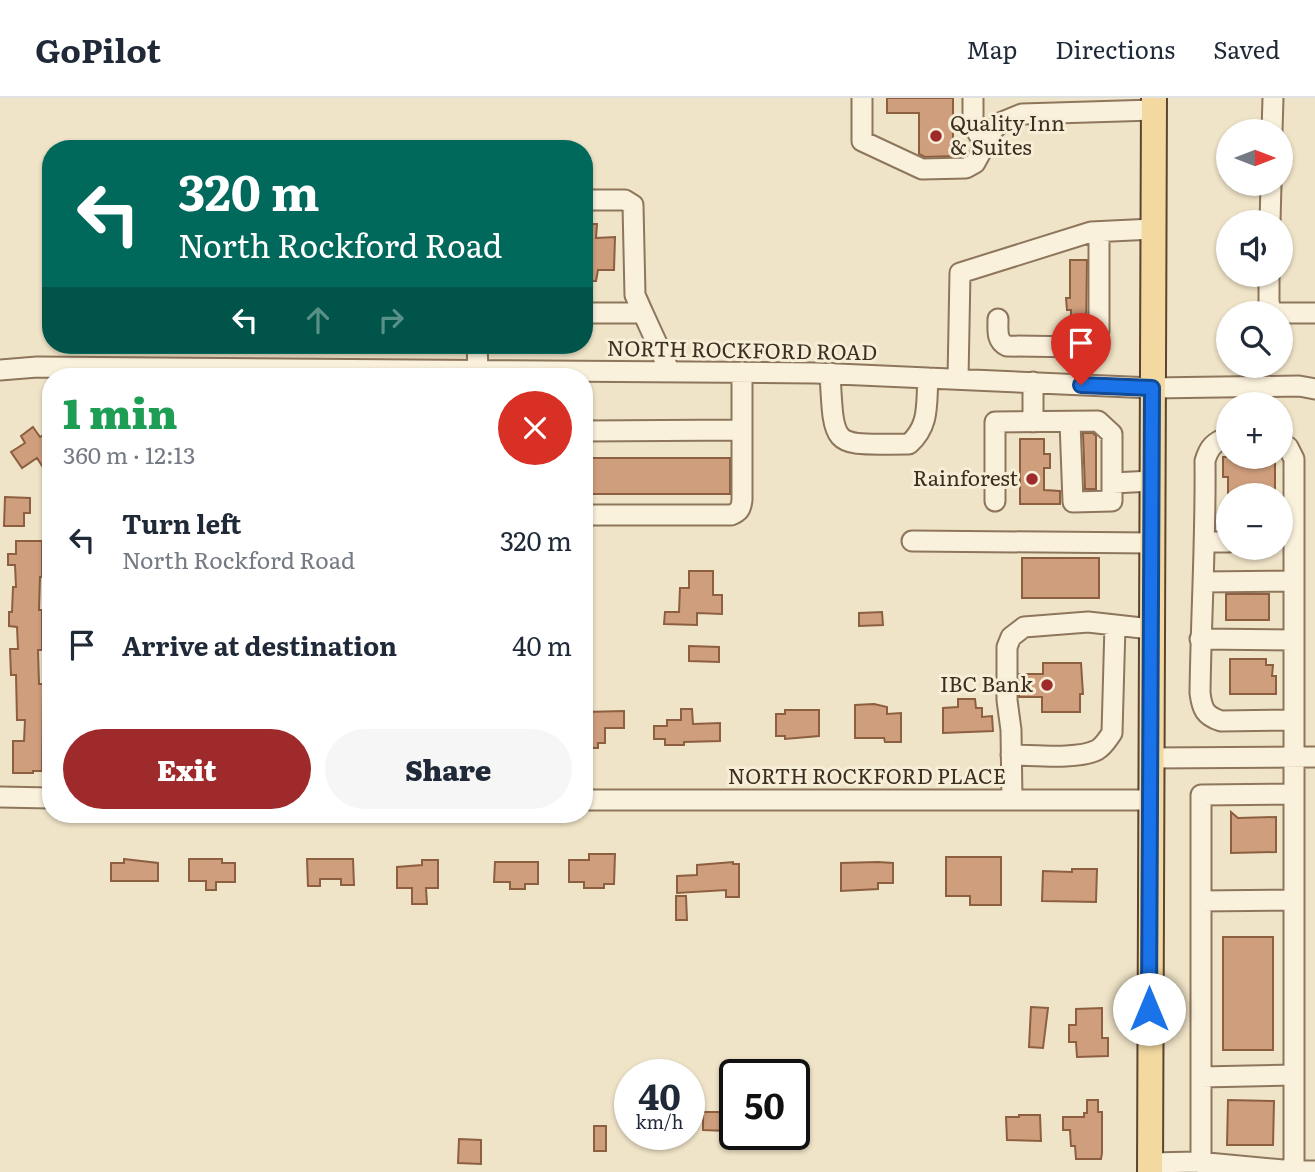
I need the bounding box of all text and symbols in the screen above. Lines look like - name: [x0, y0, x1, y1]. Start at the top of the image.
- text: GoPilot: [35, 24, 161, 73]
- text: Map: [966, 31, 1017, 66]
- text: Directions: [1055, 31, 1175, 66]
- text: Saved: [1213, 31, 1280, 66]
- place label: Quality Inn & Suites: [950, 106, 1065, 161]
- north arrow: [1216, 119, 1293, 196]
- map controls: [1216, 119, 1293, 560]
- marker: Quality Inn & Suites: [928, 128, 944, 144]
- text: 320 m: [178, 153, 320, 226]
- icon: left: [63, 168, 154, 259]
- button: sound: [1216, 210, 1293, 287]
- text: North Rockford Road: [178, 220, 502, 268]
- icon: left: [226, 301, 264, 339]
- icon: ahead: [299, 301, 337, 339]
- icon: right: [372, 301, 410, 339]
- button: search: [1216, 301, 1293, 378]
- pin: [1051, 313, 1111, 385]
- icon: arrive: [1062, 324, 1100, 362]
- street label: NORTH ROCKFORD ROAD: [607, 331, 877, 366]
- text: 1 min: [63, 380, 178, 442]
- button: close: [498, 391, 572, 465]
- button: +: [1216, 392, 1293, 469]
- text: 360 m · 12:13: [63, 437, 195, 471]
- place label: Rainforest: [913, 461, 1019, 492]
- marker: Rainforest: [1024, 471, 1040, 487]
- button: −: [1216, 483, 1293, 560]
- text: Turn left: [122, 503, 241, 542]
- text: 320 m: [500, 520, 572, 559]
- icon: left: [63, 521, 101, 559]
- text: North Rockford Road: [122, 542, 355, 576]
- text: Arrive at destination: [122, 625, 397, 664]
- text: 40 m: [512, 625, 572, 664]
- icon: arrive: [63, 626, 101, 664]
- place label: IBC Bank: [940, 667, 1033, 698]
- marker: IBC Bank: [1039, 677, 1055, 693]
- button: Exit: [63, 729, 311, 809]
- button: Share: [325, 729, 572, 809]
- street label: NORTH ROCKFORD PLACE: [728, 759, 1006, 790]
- position arrow: [1112, 972, 1186, 1046]
- speed limit sign: 50: [719, 1059, 810, 1150]
- text: 40: [638, 1069, 681, 1121]
- text: km/h: [636, 1108, 683, 1135]

